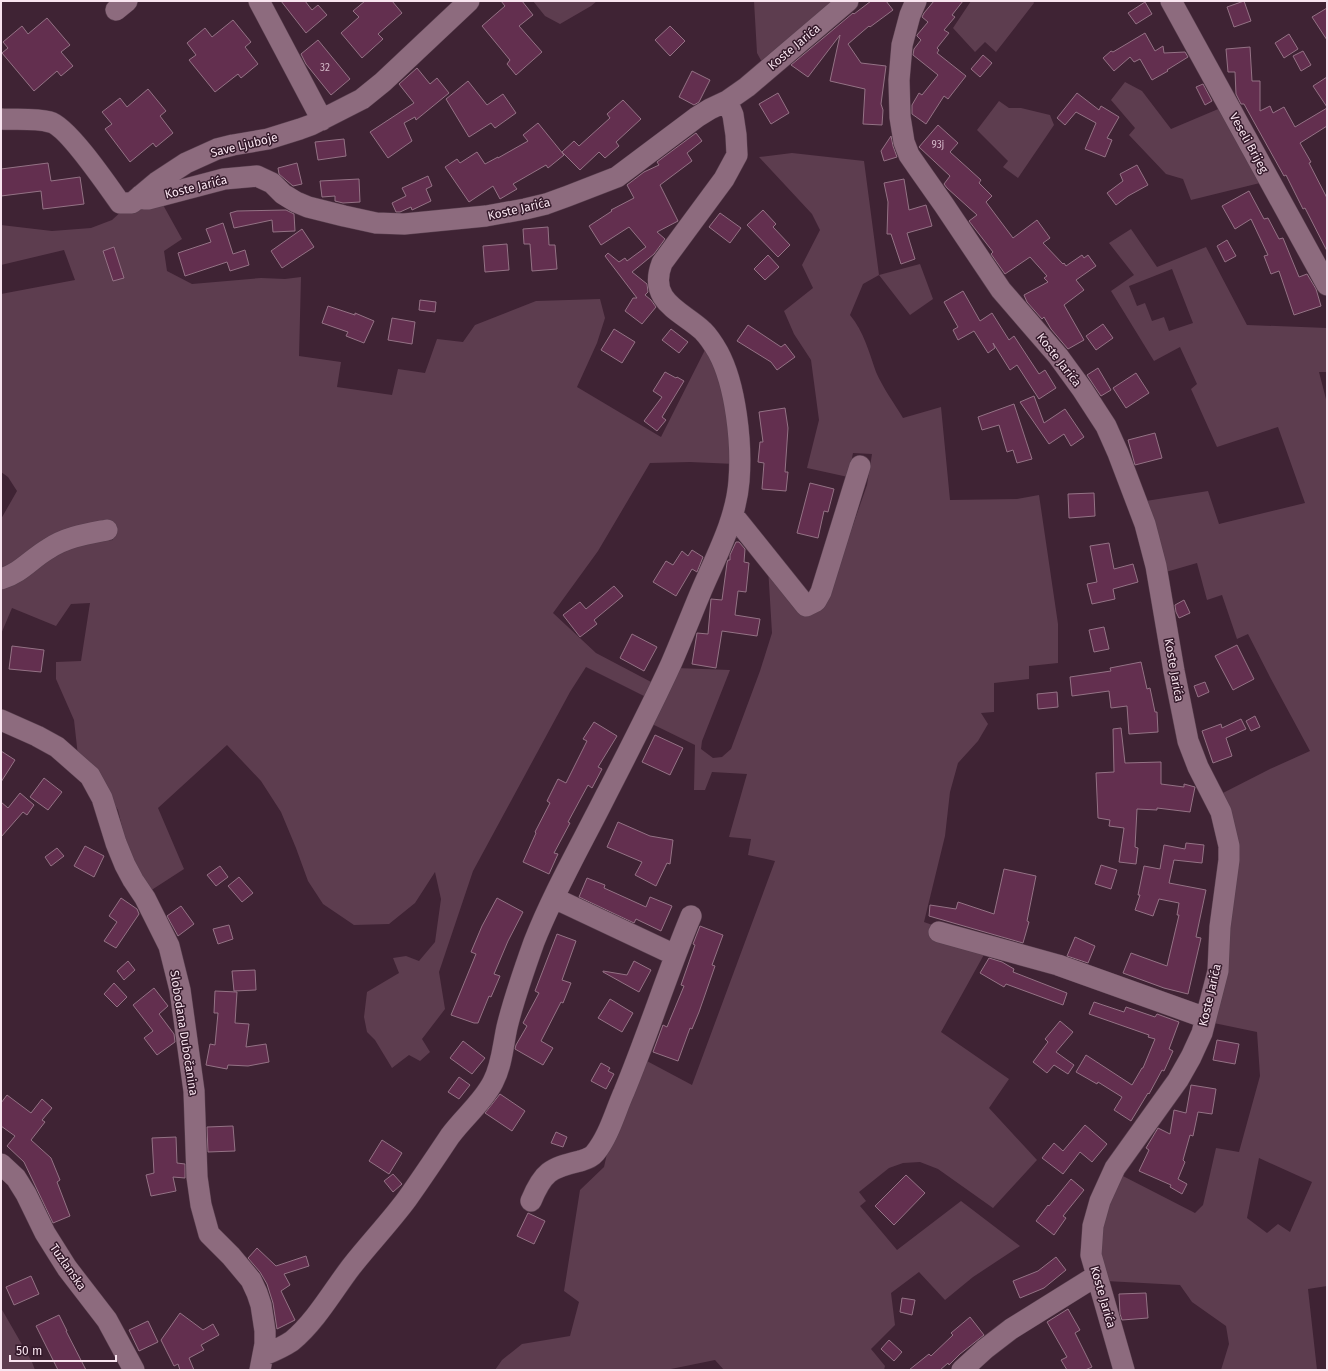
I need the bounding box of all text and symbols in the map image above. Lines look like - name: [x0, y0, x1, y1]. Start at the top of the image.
- street label: Koste Jarića: [765, 21, 823, 73]
- house number: 32: [320, 62, 330, 74]
- street label: Veseli Brijeg: [1227, 110, 1272, 176]
- street label: Save Ljuboje: [209, 130, 279, 160]
- house number: 93j: [932, 139, 945, 151]
- street label: Koste Jarića: [163, 172, 229, 202]
- street label: Koste Jarića: [486, 195, 552, 223]
- street label: Koste Jarića: [1034, 331, 1084, 389]
- street label: Koste Jarića: [1162, 637, 1186, 703]
- street label: Koste Jarića: [1196, 962, 1224, 1028]
- street label: Slobodana Dubočanina: [167, 969, 201, 1097]
- street label: Tuzlanska: [47, 1241, 89, 1293]
- street label: Koste Jarića: [1087, 1264, 1119, 1330]
- scale bar: [10, 1337, 116, 1363]
- text: 50 m: [16, 1344, 42, 1358]

